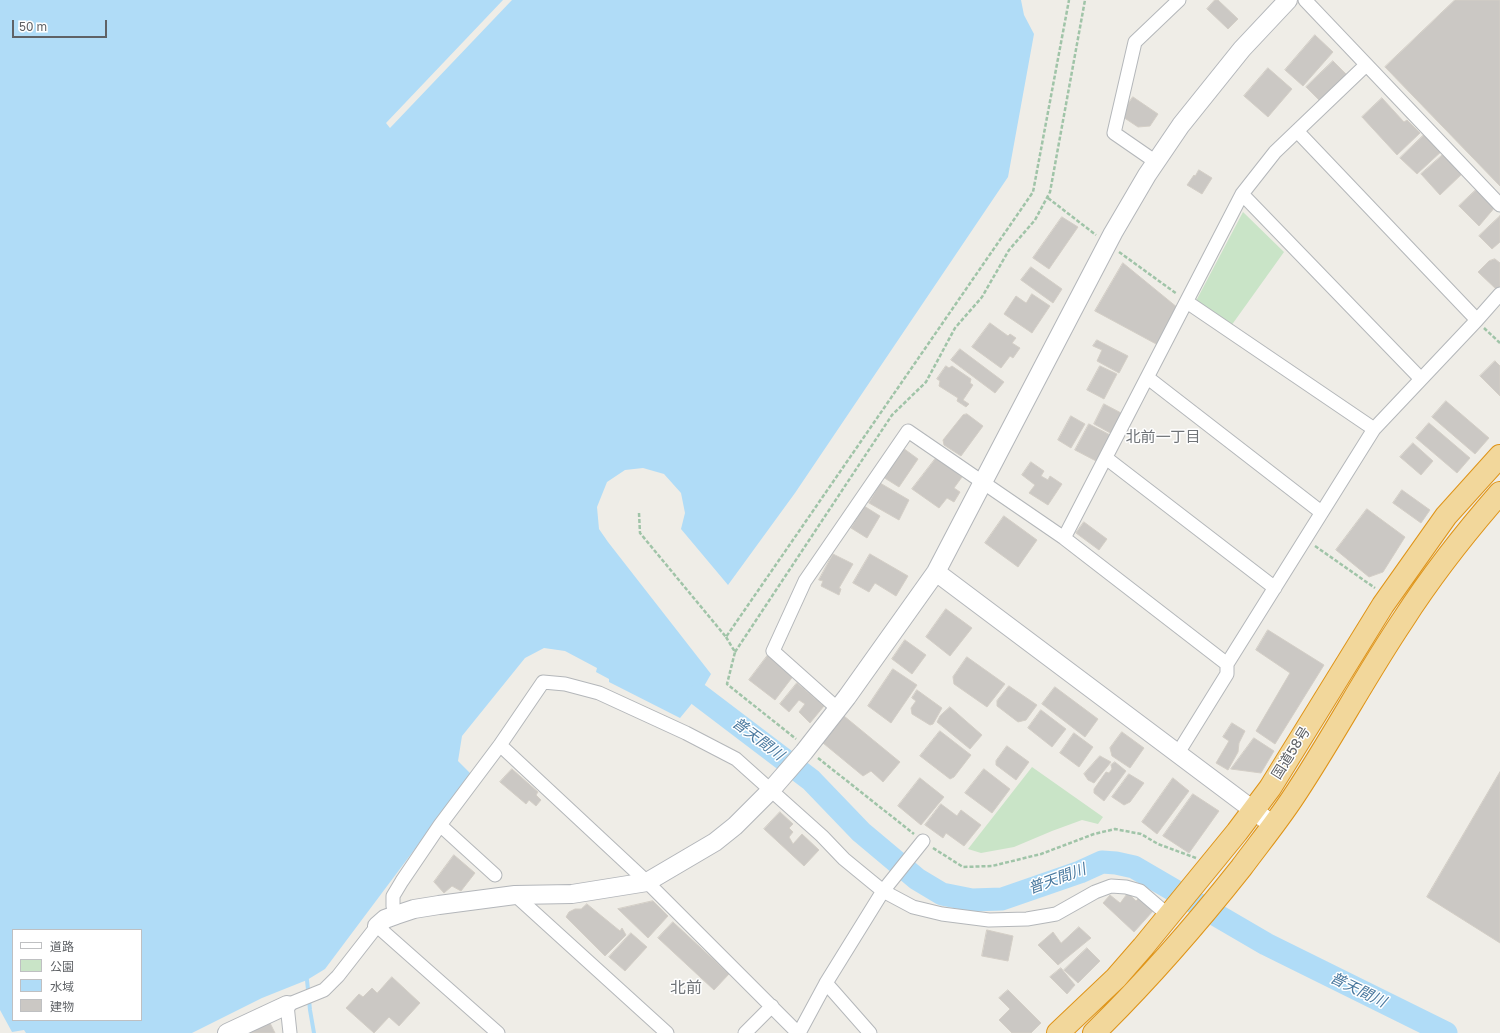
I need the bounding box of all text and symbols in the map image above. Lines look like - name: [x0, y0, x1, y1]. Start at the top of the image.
- scale bar: [14, 12, 109, 38]
- text: 50 m: [19, 19, 47, 34]
- district label: 北前一丁目: [1126, 428, 1200, 446]
- water label: 普天間川: [729, 714, 787, 764]
- street label: 国道58号: [1268, 724, 1314, 782]
- water label: 普天間川: [1026, 860, 1088, 898]
- legend: [12, 929, 142, 1021]
- text: 道路: [50, 939, 74, 954]
- text: 公園: [50, 959, 74, 974]
- water label: 普天間川: [1327, 969, 1389, 1011]
- district label: 北前: [670, 978, 702, 998]
- text: 水域: [50, 979, 74, 994]
- text: 建物: [50, 999, 74, 1014]

